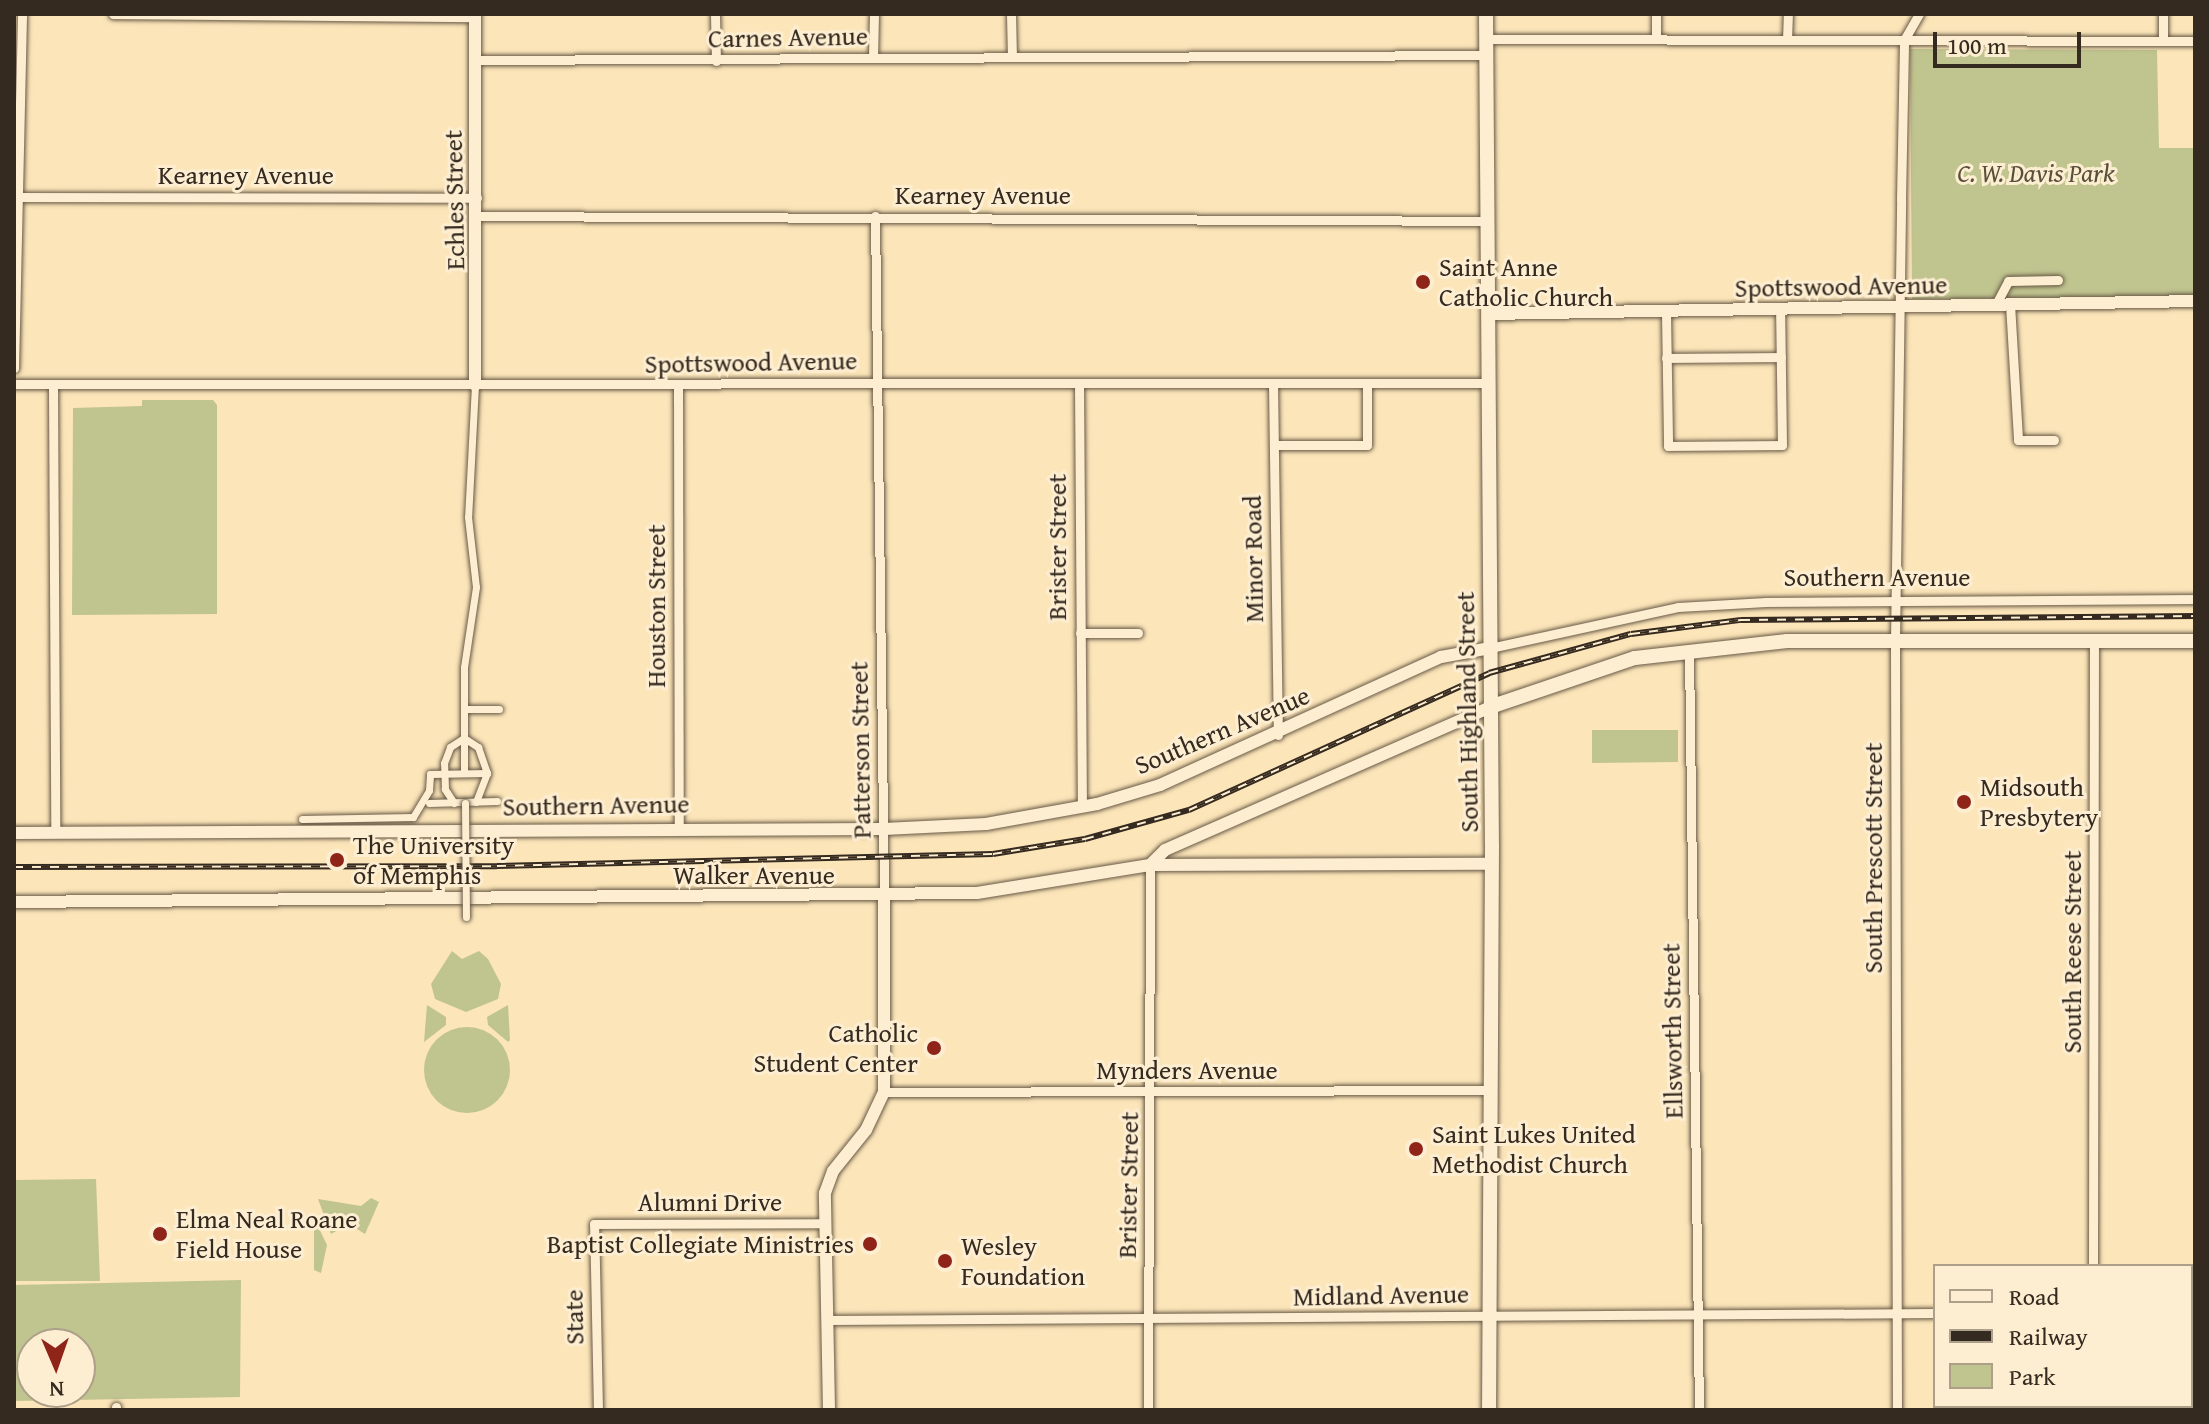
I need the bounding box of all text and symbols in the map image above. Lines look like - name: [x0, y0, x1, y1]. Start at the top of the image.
- scale bar: [1937, 16, 2085, 66]
- street label: Carnes Avenue: [708, 20, 868, 54]
- text: 100 m: [1947, 28, 2007, 63]
- street label: Echles Street: [437, 130, 471, 270]
- park label: C. W. Davis Park: [1957, 157, 2115, 189]
- street label: Kearney Avenue: [158, 159, 334, 191]
- street label: Kearney Avenue: [895, 179, 1071, 211]
- place label: Saint Anne Catholic Church: [1439, 251, 1613, 312]
- street label: Spottswood Avenue: [1734, 269, 1948, 303]
- marker: Saint Anne Catholic Church: [1414, 273, 1432, 291]
- street label: Spottswood Avenue: [644, 345, 858, 379]
- street label: Brister Street: [1041, 474, 1073, 620]
- street label: Minor Road: [1236, 495, 1270, 623]
- street label: Houston Street: [640, 524, 672, 688]
- street label: Southern Avenue: [1784, 561, 1970, 593]
- street label: South Highland Street: [1449, 591, 1485, 833]
- street label: Patterson Street: [843, 661, 877, 839]
- street label: Southern Avenue: [1130, 679, 1314, 781]
- street label: South Prescott Street: [1857, 742, 1889, 974]
- place label: Midsouth Presbytery: [1980, 771, 2098, 832]
- street label: Southern Avenue: [502, 788, 690, 822]
- marker: Midsouth Presbytery: [1955, 793, 1973, 811]
- place label: The University of Memphis: [353, 829, 514, 890]
- marker: The University of Memphis: [328, 851, 346, 869]
- street label: South Reese Street: [2056, 851, 2088, 1053]
- street label: Walker Avenue: [673, 859, 835, 891]
- street label: Ellsworth Street: [1655, 943, 1689, 1119]
- place label: Catholic Student Center: [753, 1017, 918, 1078]
- marker: Catholic Student Center: [925, 1039, 943, 1057]
- street label: Mynders Avenue: [1096, 1054, 1278, 1086]
- street label: Brister Street: [1111, 1111, 1145, 1259]
- place label: Saint Lukes United Methodist Church: [1432, 1118, 1636, 1180]
- marker: Saint Lukes United Methodist Church: [1407, 1140, 1425, 1158]
- street label: Alumni Drive: [638, 1186, 782, 1218]
- place label: Elma Neal Roane Field House: [176, 1203, 358, 1264]
- marker: Elma Neal Roane Field House: [151, 1225, 169, 1243]
- place label: Baptist Collegiate Ministries: [547, 1228, 854, 1260]
- place label: Wesley Foundation: [961, 1230, 1085, 1292]
- marker: Baptist Collegiate Ministries: [861, 1235, 879, 1253]
- marker: Wesley Foundation: [936, 1252, 954, 1270]
- legend: [1933, 1264, 2193, 1408]
- street label: Midland Avenue: [1293, 1278, 1469, 1312]
- text: Road: [2009, 1279, 2059, 1314]
- street label: State: [558, 1289, 590, 1345]
- text: Railway: [2009, 1319, 2088, 1354]
- north arrow: [16, 1328, 96, 1408]
- text: Park: [2009, 1359, 2055, 1394]
- text: N: [49, 1374, 65, 1406]

